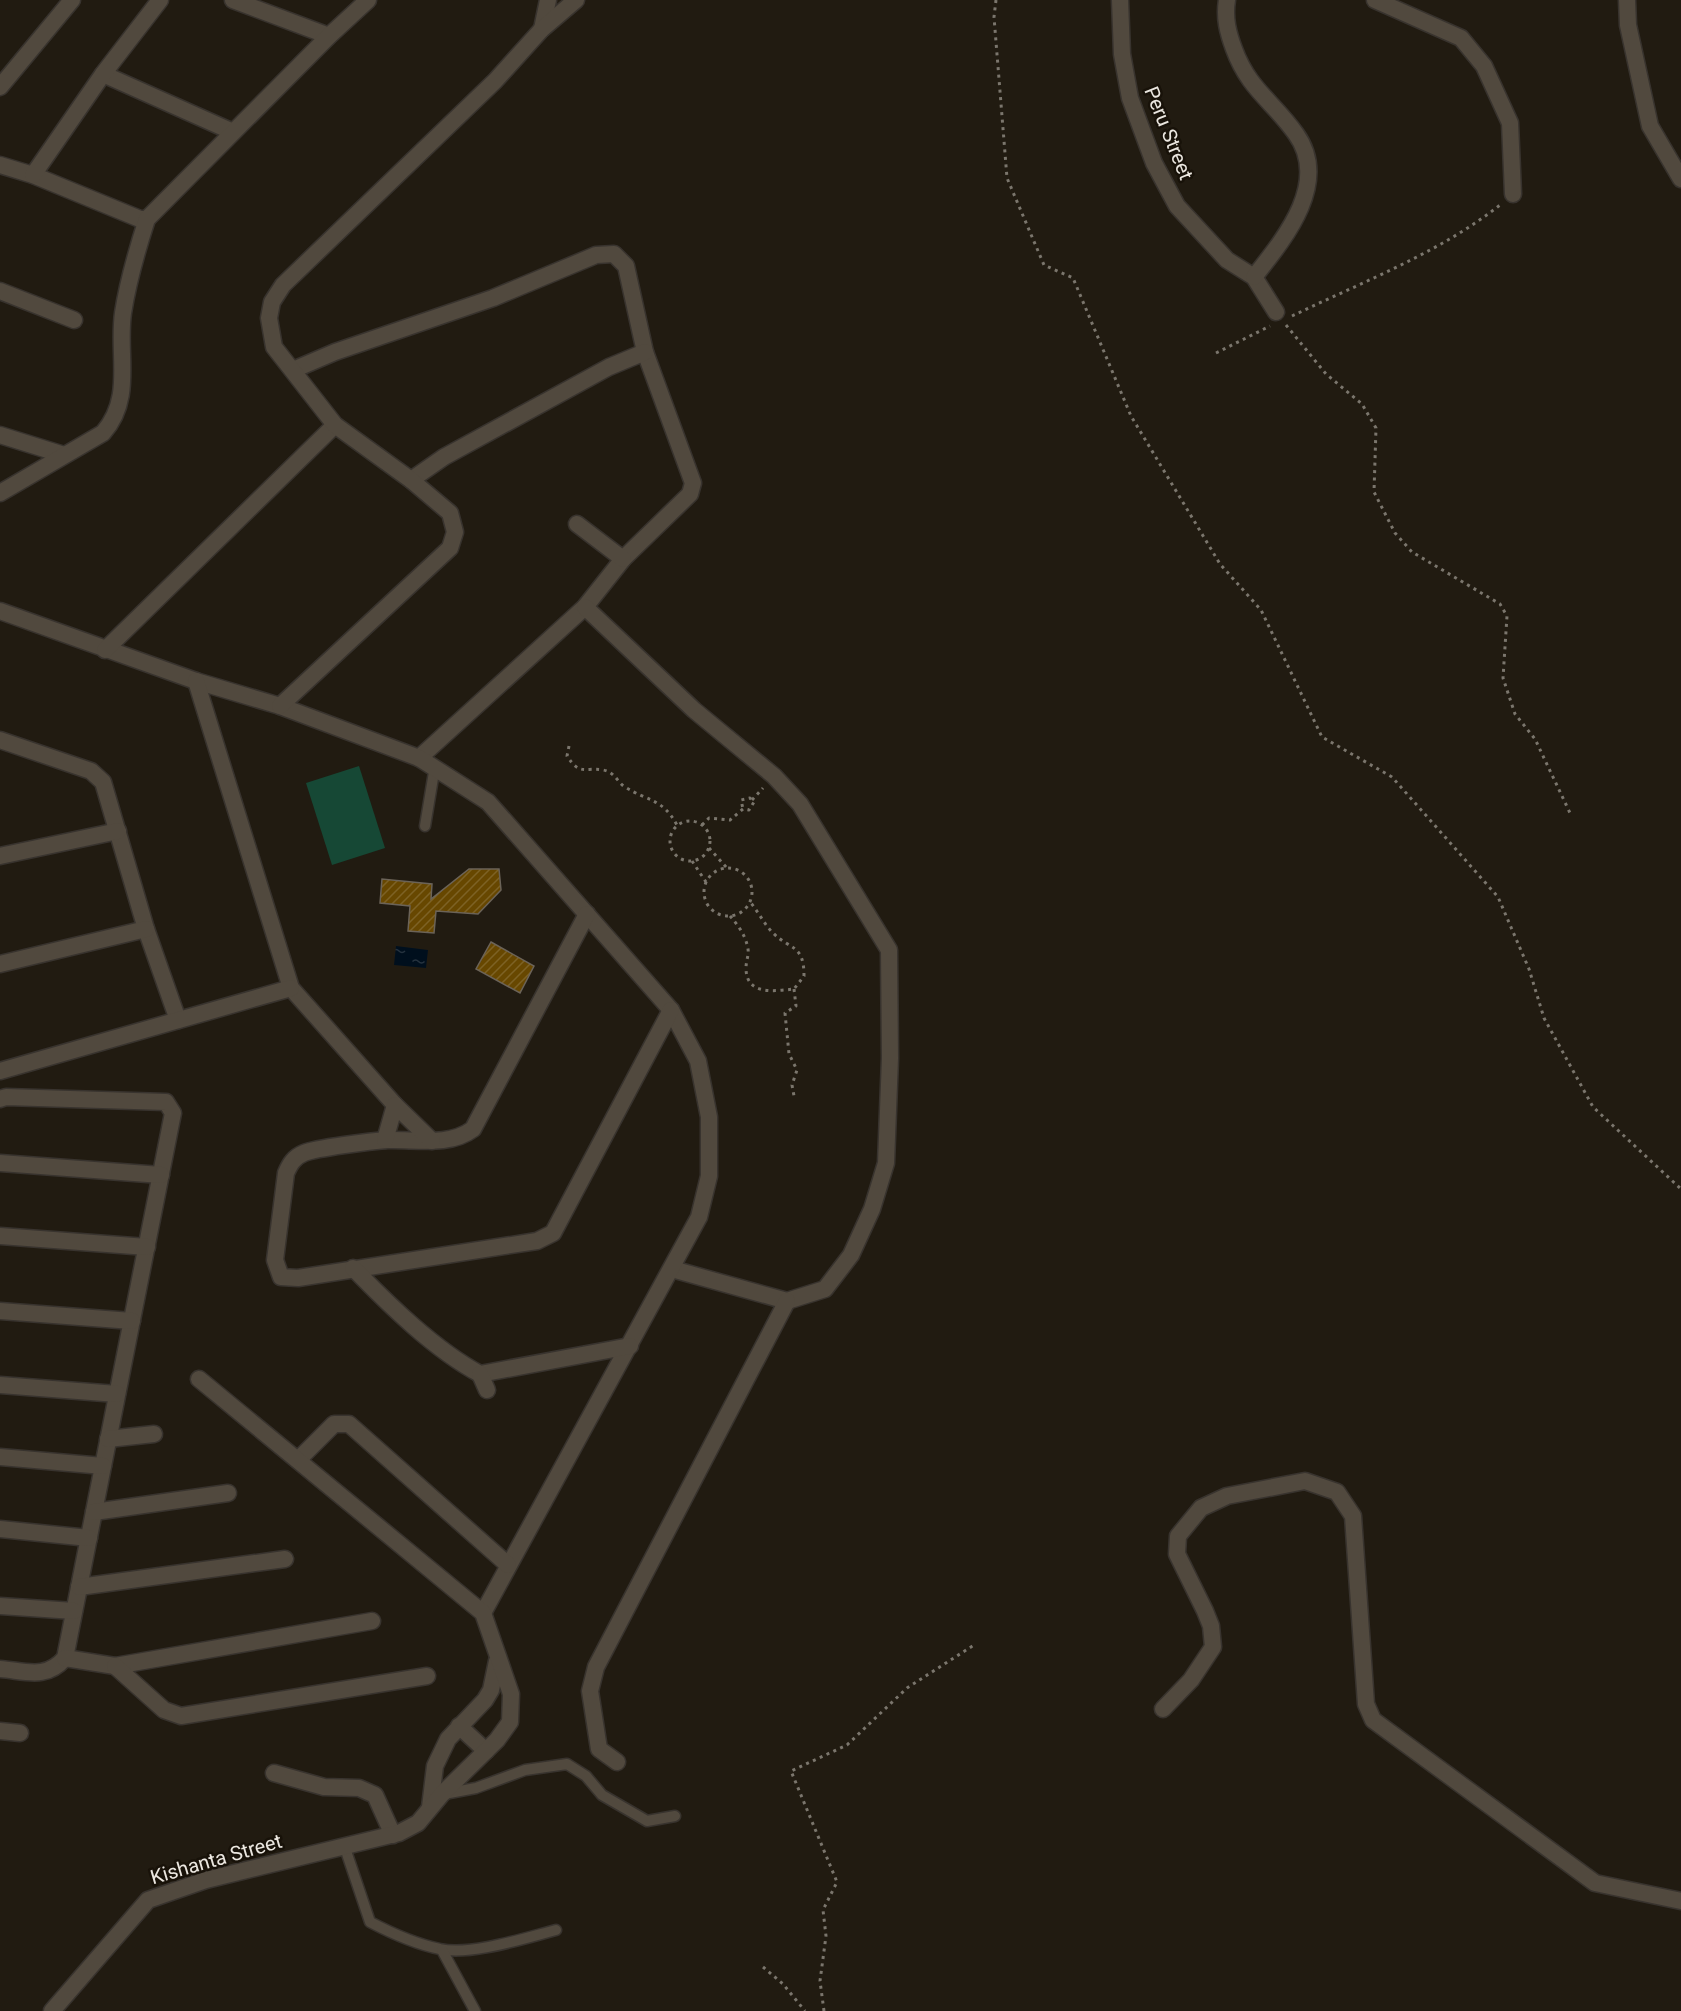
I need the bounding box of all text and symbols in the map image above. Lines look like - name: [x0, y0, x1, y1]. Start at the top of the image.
- street label: Peru Street: [1139, 83, 1199, 183]
- street label: Kishanta Street: [147, 1829, 285, 1889]

